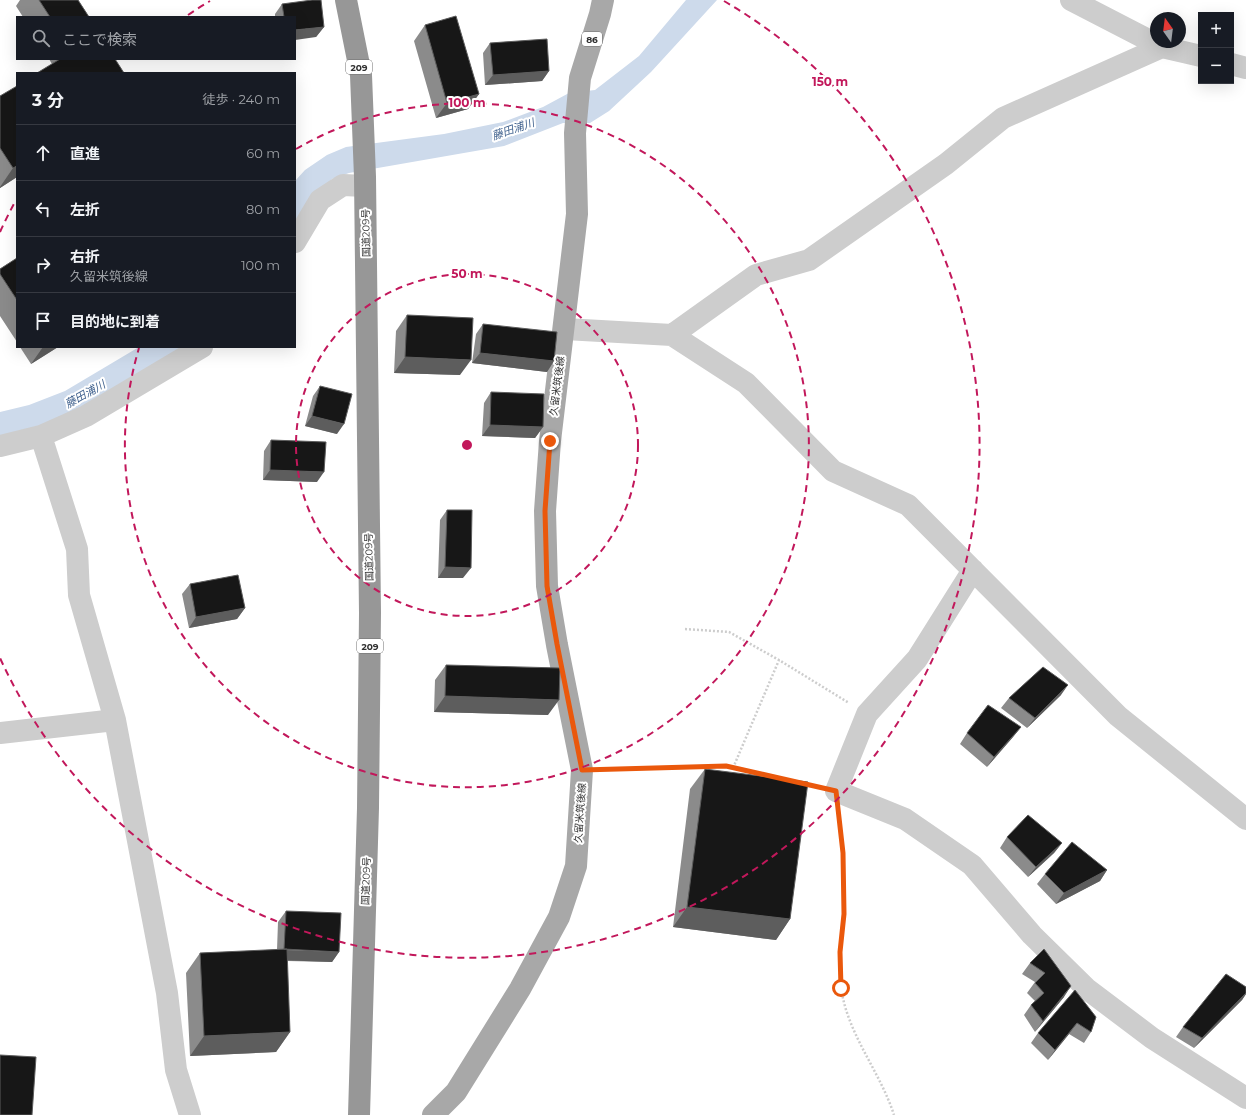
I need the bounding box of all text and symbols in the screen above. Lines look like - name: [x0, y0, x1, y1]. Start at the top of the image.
- north arrow: [1150, 12, 1186, 48]
- map controls: [1198, 12, 1234, 84]
- button: +: [1198, 12, 1234, 48]
- search box: [16, 16, 296, 60]
- icon: search: [30, 27, 52, 49]
- text: ここで検索: [62, 30, 137, 49]
- road number: 86: [582, 32, 602, 46]
- button: −: [1198, 48, 1234, 84]
- road number: 209: [346, 60, 372, 74]
- text: 150 m: [812, 74, 848, 89]
- text: 3 分: [32, 90, 64, 110]
- text: 徒歩 · 240 m: [202, 91, 280, 107]
- text: 100 m: [449, 95, 485, 110]
- water label: 藤田浦川: [490, 115, 537, 143]
- icon: ahead: [32, 142, 54, 164]
- text: 直進: [70, 144, 100, 163]
- text: 60 m: [246, 145, 280, 161]
- icon: left: [32, 198, 54, 220]
- text: 左折: [70, 200, 100, 219]
- text: 80 m: [246, 201, 280, 217]
- street label: 国道209号: [359, 209, 373, 257]
- text: 右折: [70, 247, 100, 266]
- icon: right: [32, 254, 54, 276]
- text: 100 m: [241, 257, 280, 273]
- text: 50 m: [451, 266, 483, 281]
- text: 久留米筑後線: [70, 268, 148, 284]
- icon: arrive: [32, 310, 54, 332]
- text: 目的地に到着: [70, 312, 160, 331]
- street label: 久留米筑後線: [547, 355, 567, 417]
- water label: 藤田浦川: [62, 377, 109, 411]
- route end: [541, 432, 559, 450]
- centre of rings: [460, 438, 474, 452]
- street label: 国道209号: [362, 533, 376, 581]
- road number: 209: [357, 639, 383, 653]
- street label: 久留米筑後線: [571, 783, 589, 843]
- street label: 国道209号: [359, 857, 373, 905]
- route start: [832, 979, 850, 997]

